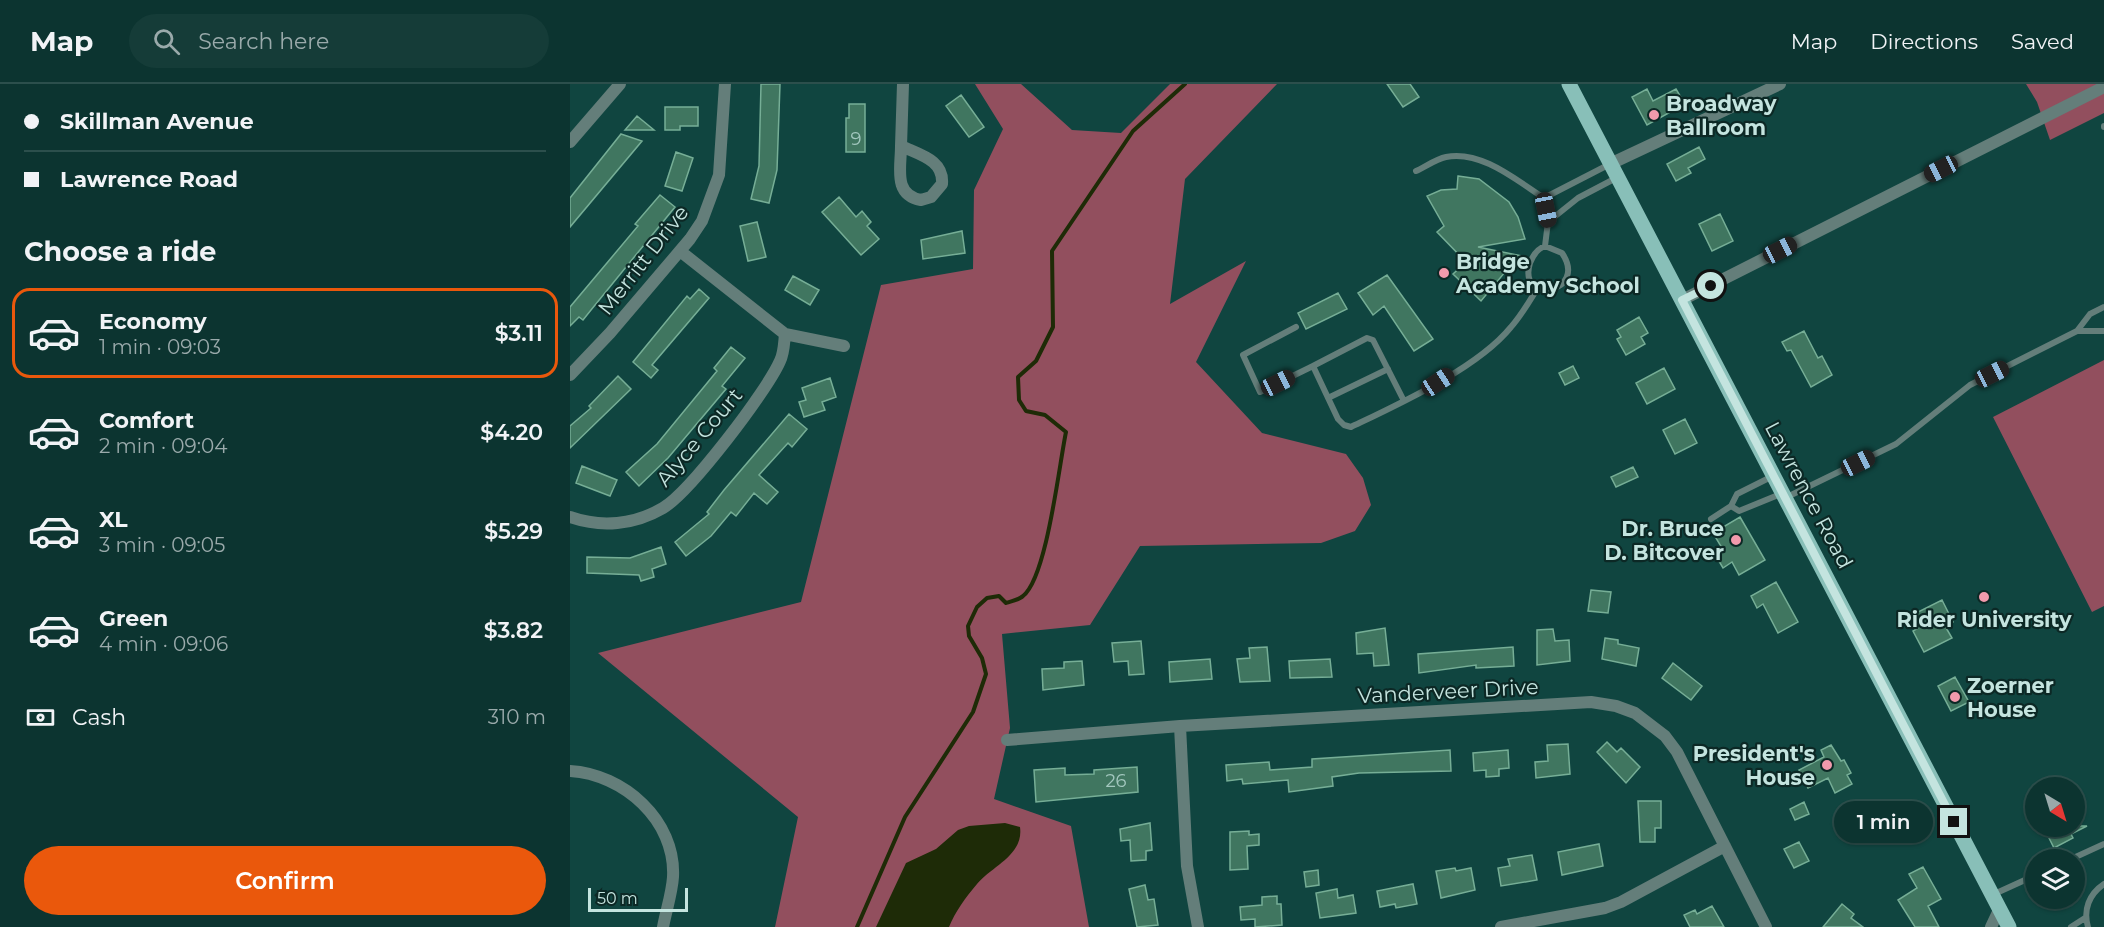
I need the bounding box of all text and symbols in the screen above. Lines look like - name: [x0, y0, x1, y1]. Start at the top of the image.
- search box: [129, 14, 549, 68]
- text: Map: [30, 24, 93, 58]
- icon: search: [150, 25, 183, 58]
- text: Search here: [198, 28, 329, 55]
- text: Map: [1791, 29, 1837, 54]
- text: Directions: [1870, 29, 1978, 54]
- text: Saved: [2011, 29, 2074, 54]
- place label: Broadway Ballroom: [1666, 91, 1777, 140]
- text: Skillman Avenue: [60, 108, 254, 135]
- marker: Broadway Ballroom: [1647, 108, 1661, 122]
- house number: 9: [851, 128, 862, 150]
- car: [1921, 153, 1961, 185]
- text: Lawrence Road: [60, 166, 238, 193]
- car: [1534, 191, 1558, 229]
- street label: Merritt Drive: [593, 200, 693, 320]
- car: [1760, 234, 1800, 266]
- text: Choose a ride: [24, 235, 216, 268]
- place label: Bridge Academy School: [1455, 249, 1640, 298]
- marker: Bridge Academy School: [1437, 266, 1451, 280]
- route start: [1697, 272, 1724, 299]
- icon: car: [27, 306, 81, 360]
- text: Economy: [99, 308, 207, 335]
- text: $3.11: [495, 320, 543, 347]
- text: 1 min · 09:03: [99, 335, 221, 359]
- car: [1972, 358, 2012, 390]
- car: [1418, 365, 1458, 399]
- car: [1258, 367, 1298, 399]
- street label: Alyce Court: [651, 383, 747, 491]
- icon: car: [27, 405, 81, 459]
- text: Comfort: [99, 407, 194, 434]
- street label: Lawrence Road: [1760, 417, 1858, 573]
- text: $4.20: [480, 419, 543, 446]
- text: 2 min · 09:04: [99, 434, 227, 458]
- car: [1838, 447, 1878, 479]
- icon: car: [27, 504, 81, 558]
- text: XL: [99, 506, 128, 533]
- place label: Dr. Bruce D. Bitcover: [1604, 516, 1724, 565]
- text: $5.29: [484, 518, 543, 545]
- text: 3 min · 09:05: [99, 533, 225, 557]
- marker: Dr. Bruce D. Bitcover: [1729, 533, 1743, 547]
- marker: Rider University: [1977, 590, 1991, 604]
- icon: car: [27, 603, 81, 657]
- text: Green: [99, 605, 168, 632]
- place label: Rider University: [1896, 607, 2072, 632]
- text: $3.82: [484, 617, 543, 644]
- text: 4 min · 09:06: [99, 632, 228, 656]
- place label: Zoerner House: [1967, 673, 2054, 722]
- street label: Vanderveer Drive: [1357, 674, 1539, 708]
- marker: Zoerner House: [1948, 690, 1962, 704]
- icon: cash: [24, 701, 57, 734]
- text: Cash: [72, 704, 126, 731]
- text: 310 m: [488, 705, 546, 729]
- place label: President's House: [1693, 741, 1815, 790]
- marker: President's House: [1820, 758, 1834, 772]
- house number: 26: [1105, 770, 1127, 792]
- north arrow: [2025, 777, 2085, 837]
- map controls: [2025, 777, 2085, 909]
- callout: 1 min: [1834, 801, 1933, 843]
- route end: [1940, 808, 1967, 835]
- text: 1 min: [1857, 810, 1910, 834]
- button: Confirm: [24, 846, 546, 915]
- button: layers: [2025, 849, 2085, 909]
- scale bar: [588, 885, 688, 912]
- text: 50 m: [597, 889, 638, 908]

